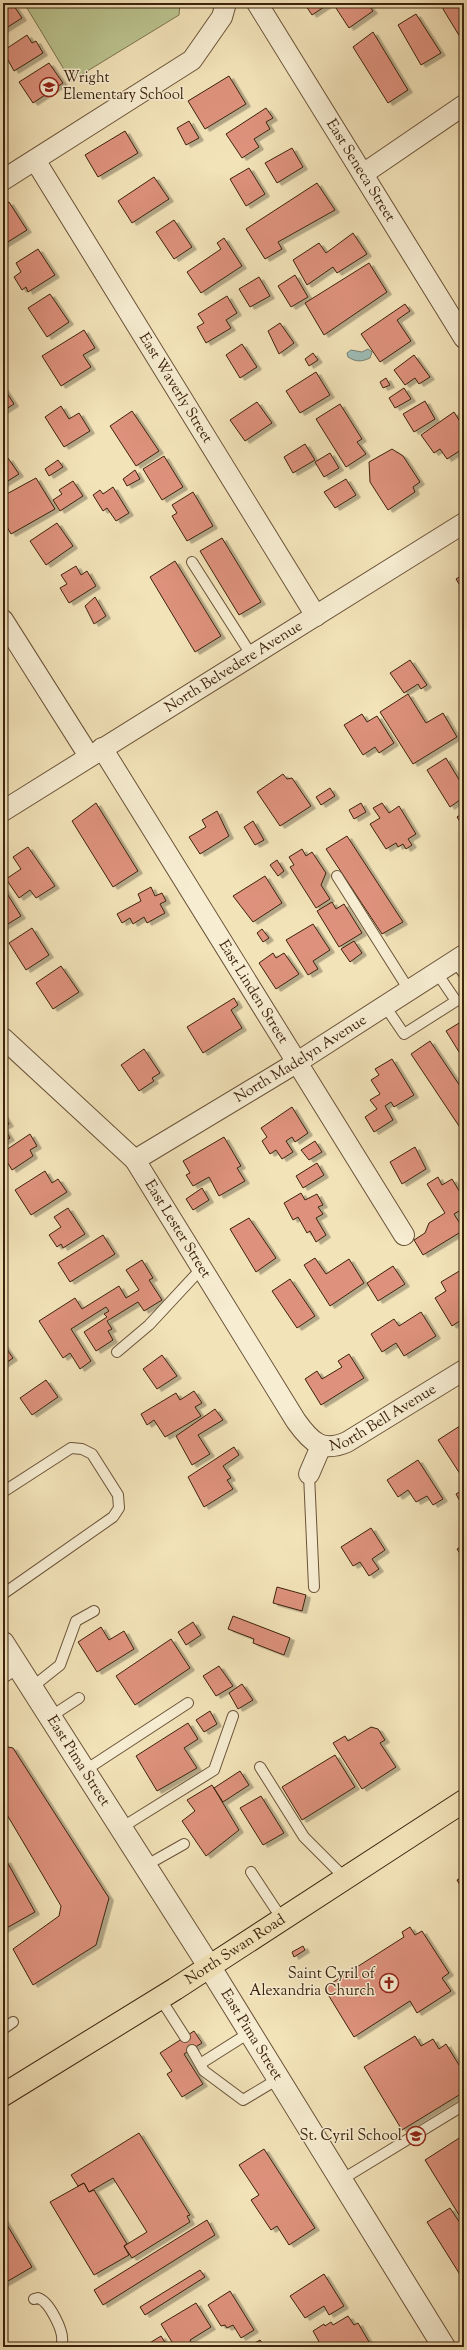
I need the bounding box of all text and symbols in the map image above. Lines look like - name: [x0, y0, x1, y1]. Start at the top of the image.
- place label: Wright Elementary School: [63, 68, 184, 106]
- school or university icon: Wright Elementary School: [38, 76, 60, 98]
- street label: East Seneca Street: [321, 115, 400, 226]
- street label: East Waverly Street: [134, 329, 218, 447]
- street label: North Belvedere Avenue: [161, 616, 307, 718]
- street label: East Linden Street: [213, 936, 293, 1048]
- street label: North Madelyn Avenue: [231, 1010, 371, 1108]
- street label: East Lester Street: [139, 1176, 216, 1282]
- street label: North Bell Avenue: [328, 1379, 440, 1457]
- street label: East Pima Street: [41, 1712, 115, 1811]
- street label: North Swan Road: [181, 1909, 290, 1990]
- place label: Saint Cyril of Alexandria Church: [249, 1964, 376, 2002]
- church icon: Saint Cyril of Alexandria Church: [378, 1972, 400, 1994]
- street label: East Pima Street: [215, 1985, 288, 2085]
- school or university icon: St. Cyril School: [405, 2125, 427, 2147]
- place label: St. Cyril School: [300, 2126, 402, 2147]

